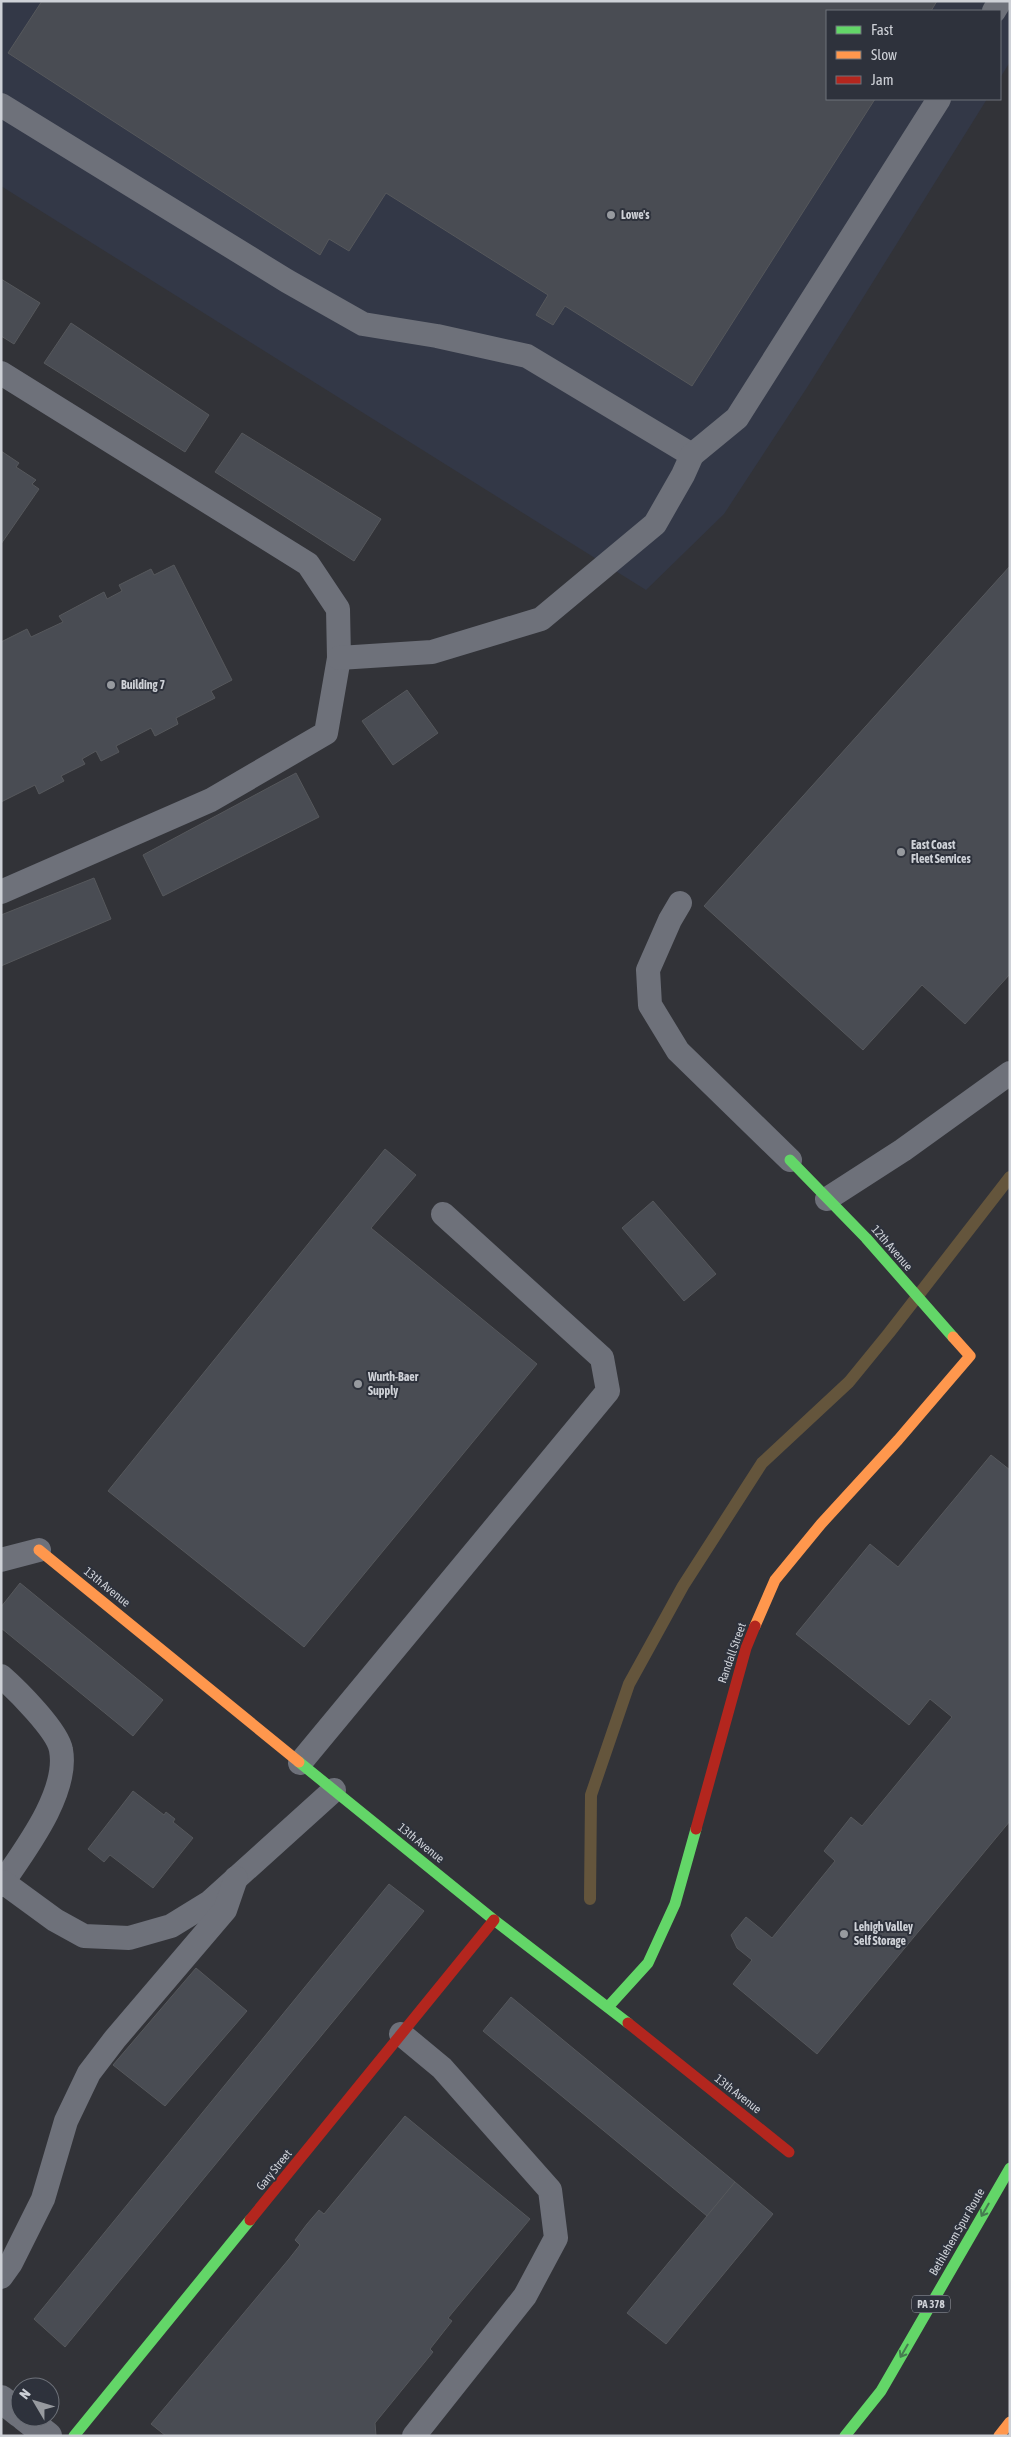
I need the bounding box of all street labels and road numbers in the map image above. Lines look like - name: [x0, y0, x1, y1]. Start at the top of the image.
- street label: 12th Avenue: [869, 1222, 915, 1274]
- street label: 13th Avenue: [81, 1564, 133, 1610]
- street label: Randall Street: [715, 1620, 749, 1685]
- street label: 13th Avenue: [395, 1820, 447, 1866]
- street label: 13th Avenue: [712, 2071, 764, 2117]
- street label: Gary Street: [253, 2146, 295, 2193]
- street label: Bethlehem Spur Route: [926, 2186, 988, 2278]
- road number: PA 378: [912, 2296, 950, 2312]

